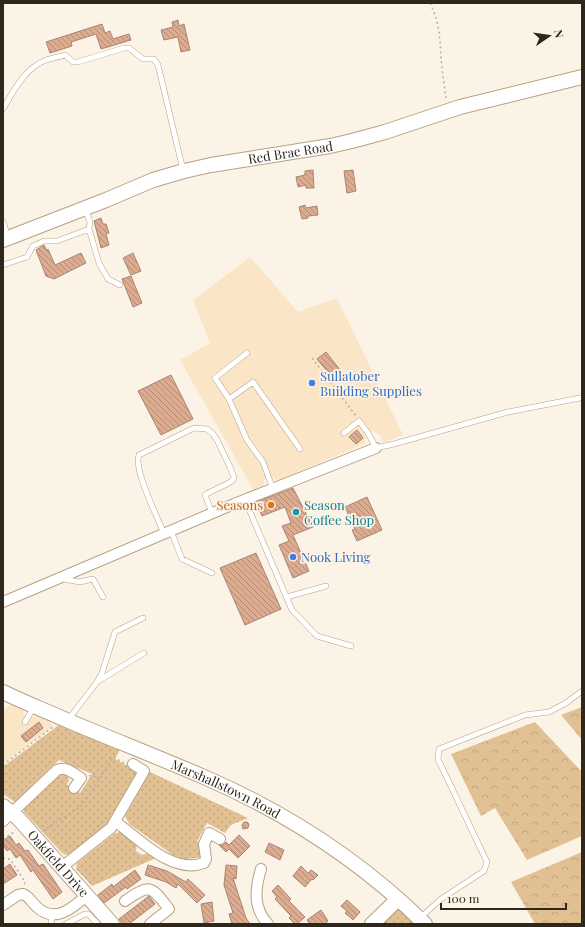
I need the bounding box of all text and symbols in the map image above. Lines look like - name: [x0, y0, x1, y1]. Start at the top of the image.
- north arrow: [529, 16, 569, 56]
- text: N: [551, 28, 567, 39]
- street label: Red Brae Road: [247, 137, 334, 167]
- place label: Sullatober Building Supplies: [320, 367, 422, 399]
- marker: Sullatober Building Supplies: [307, 378, 317, 388]
- place label: Seasons: [216, 496, 263, 513]
- place label: Season Coffee Shop: [304, 496, 374, 528]
- marker: Seasons: [266, 500, 276, 510]
- marker: Season Coffee Shop: [291, 507, 301, 517]
- place label: Nook Living: [301, 548, 371, 565]
- marker: Nook Living: [288, 552, 298, 562]
- street label: Marshallstown Road: [169, 755, 284, 822]
- street label: Oakfield Drive: [24, 826, 93, 901]
- scale bar: [441, 885, 566, 911]
- text: 100 m: [447, 890, 480, 906]

